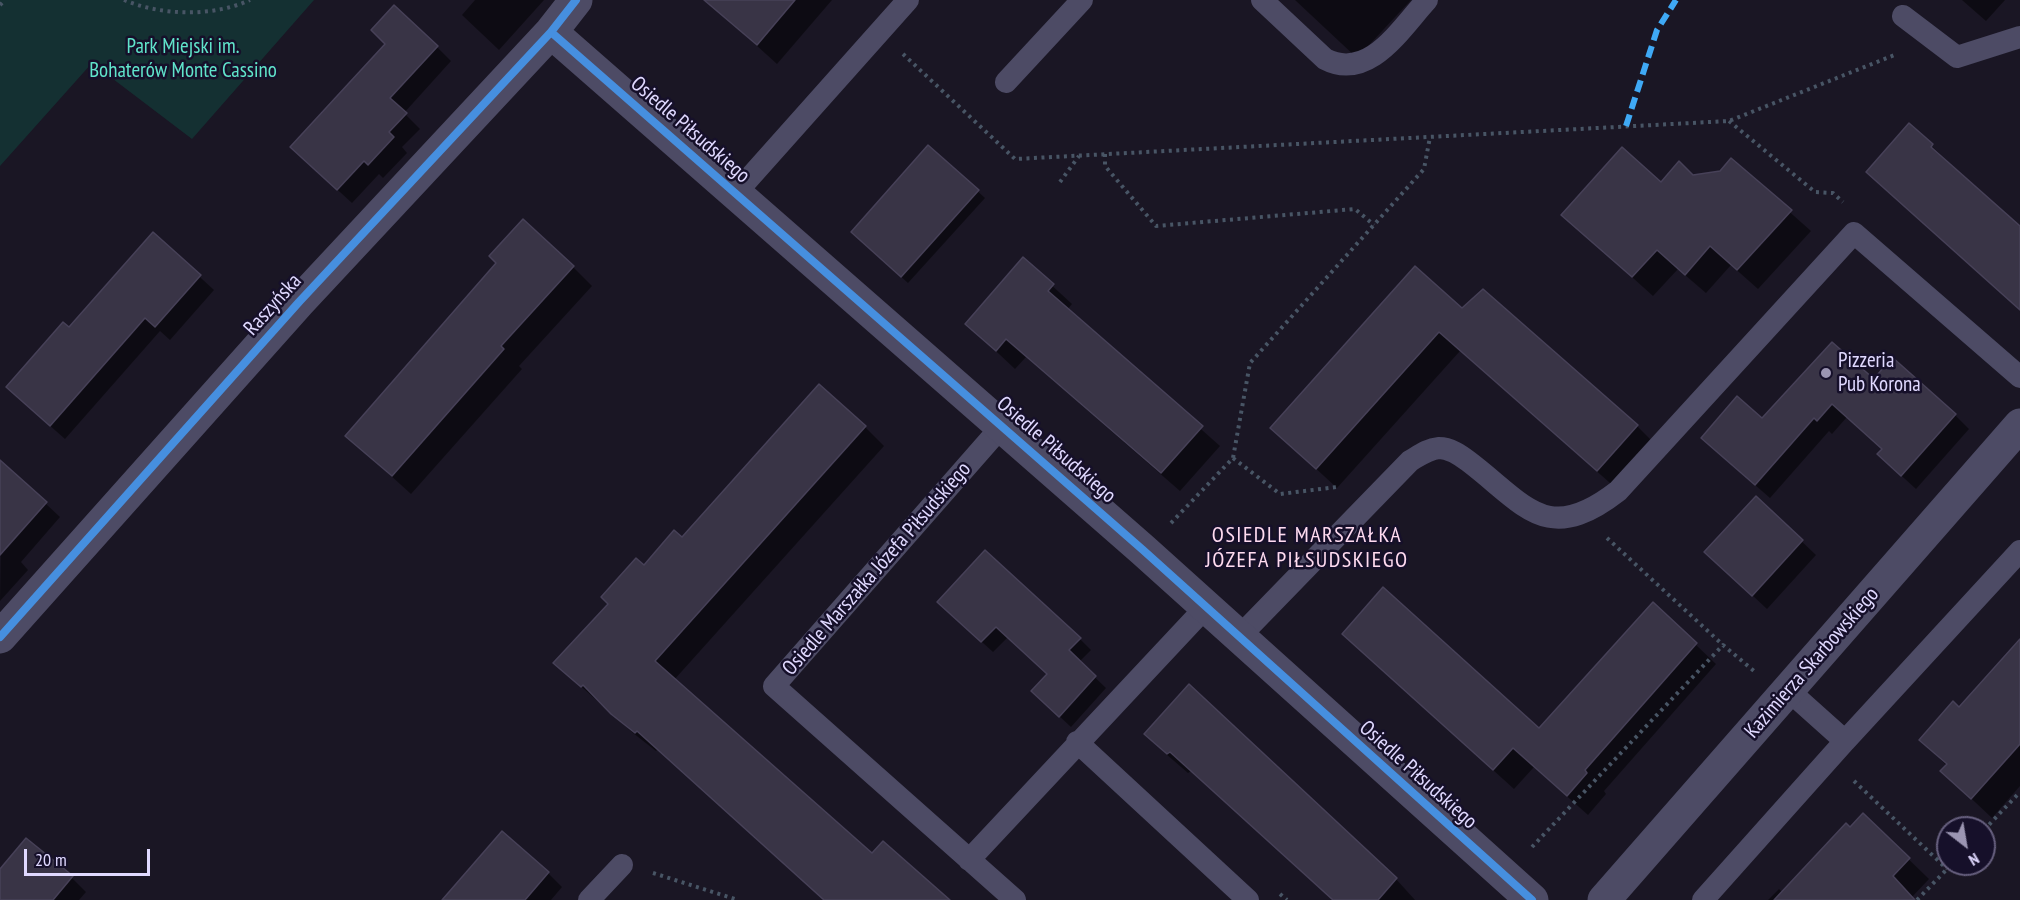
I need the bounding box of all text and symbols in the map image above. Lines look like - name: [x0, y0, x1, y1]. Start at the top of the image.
- park label: Park Miejski im. Bohaterów Monte Cassino: [89, 34, 277, 84]
- street label: Osiedle Piłsudskiego: [625, 71, 755, 189]
- street label: Raszyńska: [239, 269, 307, 341]
- place label: Pizzeria Pub Korona: [1838, 348, 1921, 398]
- marker: Pizzeria Pub Korona: [1819, 366, 1833, 380]
- street label: Osiedle Piłsudskiego: [991, 391, 1121, 509]
- street label: Osiedle Marszałka Józefa Piłsudskiego: [778, 457, 976, 681]
- district label: OSIEDLE MARSZAŁKA JÓZEFA PIŁSUDSKIEGO: [1205, 523, 1409, 574]
- street label: Kazimierza Skarbowskiego: [1740, 582, 1884, 744]
- street label: Osiedle Piłsudskiego: [1354, 716, 1482, 834]
- north arrow: [1936, 816, 1996, 876]
- scale bar: [27, 837, 153, 875]
- text: 20 m: [35, 848, 67, 871]
- text: N: [1965, 849, 1983, 871]

